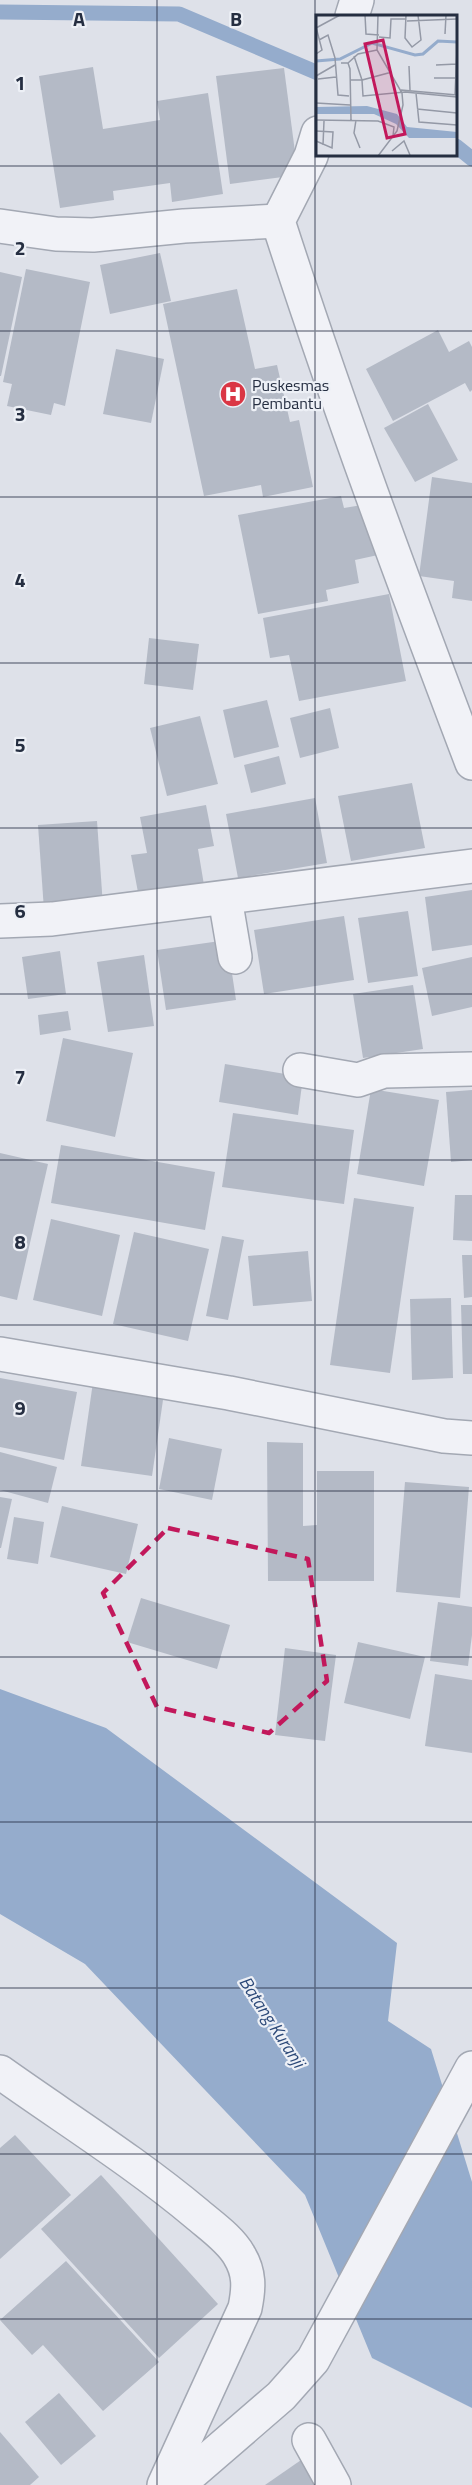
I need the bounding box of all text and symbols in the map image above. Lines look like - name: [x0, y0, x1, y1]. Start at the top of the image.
- text: A: [73, 3, 85, 34]
- text: B: [230, 3, 242, 34]
- inset map: [316, 15, 457, 156]
- text: 1: [14, 67, 26, 98]
- text: 2: [14, 232, 26, 263]
- place label: Puskesmas Pembantu: [252, 373, 329, 415]
- hospital icon: Puskesmas Pembantu: [218, 379, 248, 409]
- text: 3: [14, 398, 26, 429]
- text: 4: [14, 564, 26, 595]
- text: 5: [14, 729, 26, 760]
- text: 6: [14, 895, 26, 926]
- text: 7: [14, 1061, 26, 1092]
- text: 8: [14, 1226, 26, 1257]
- text: 9: [14, 1392, 26, 1423]
- water label: Batang Kuranji: [233, 1971, 313, 2075]

